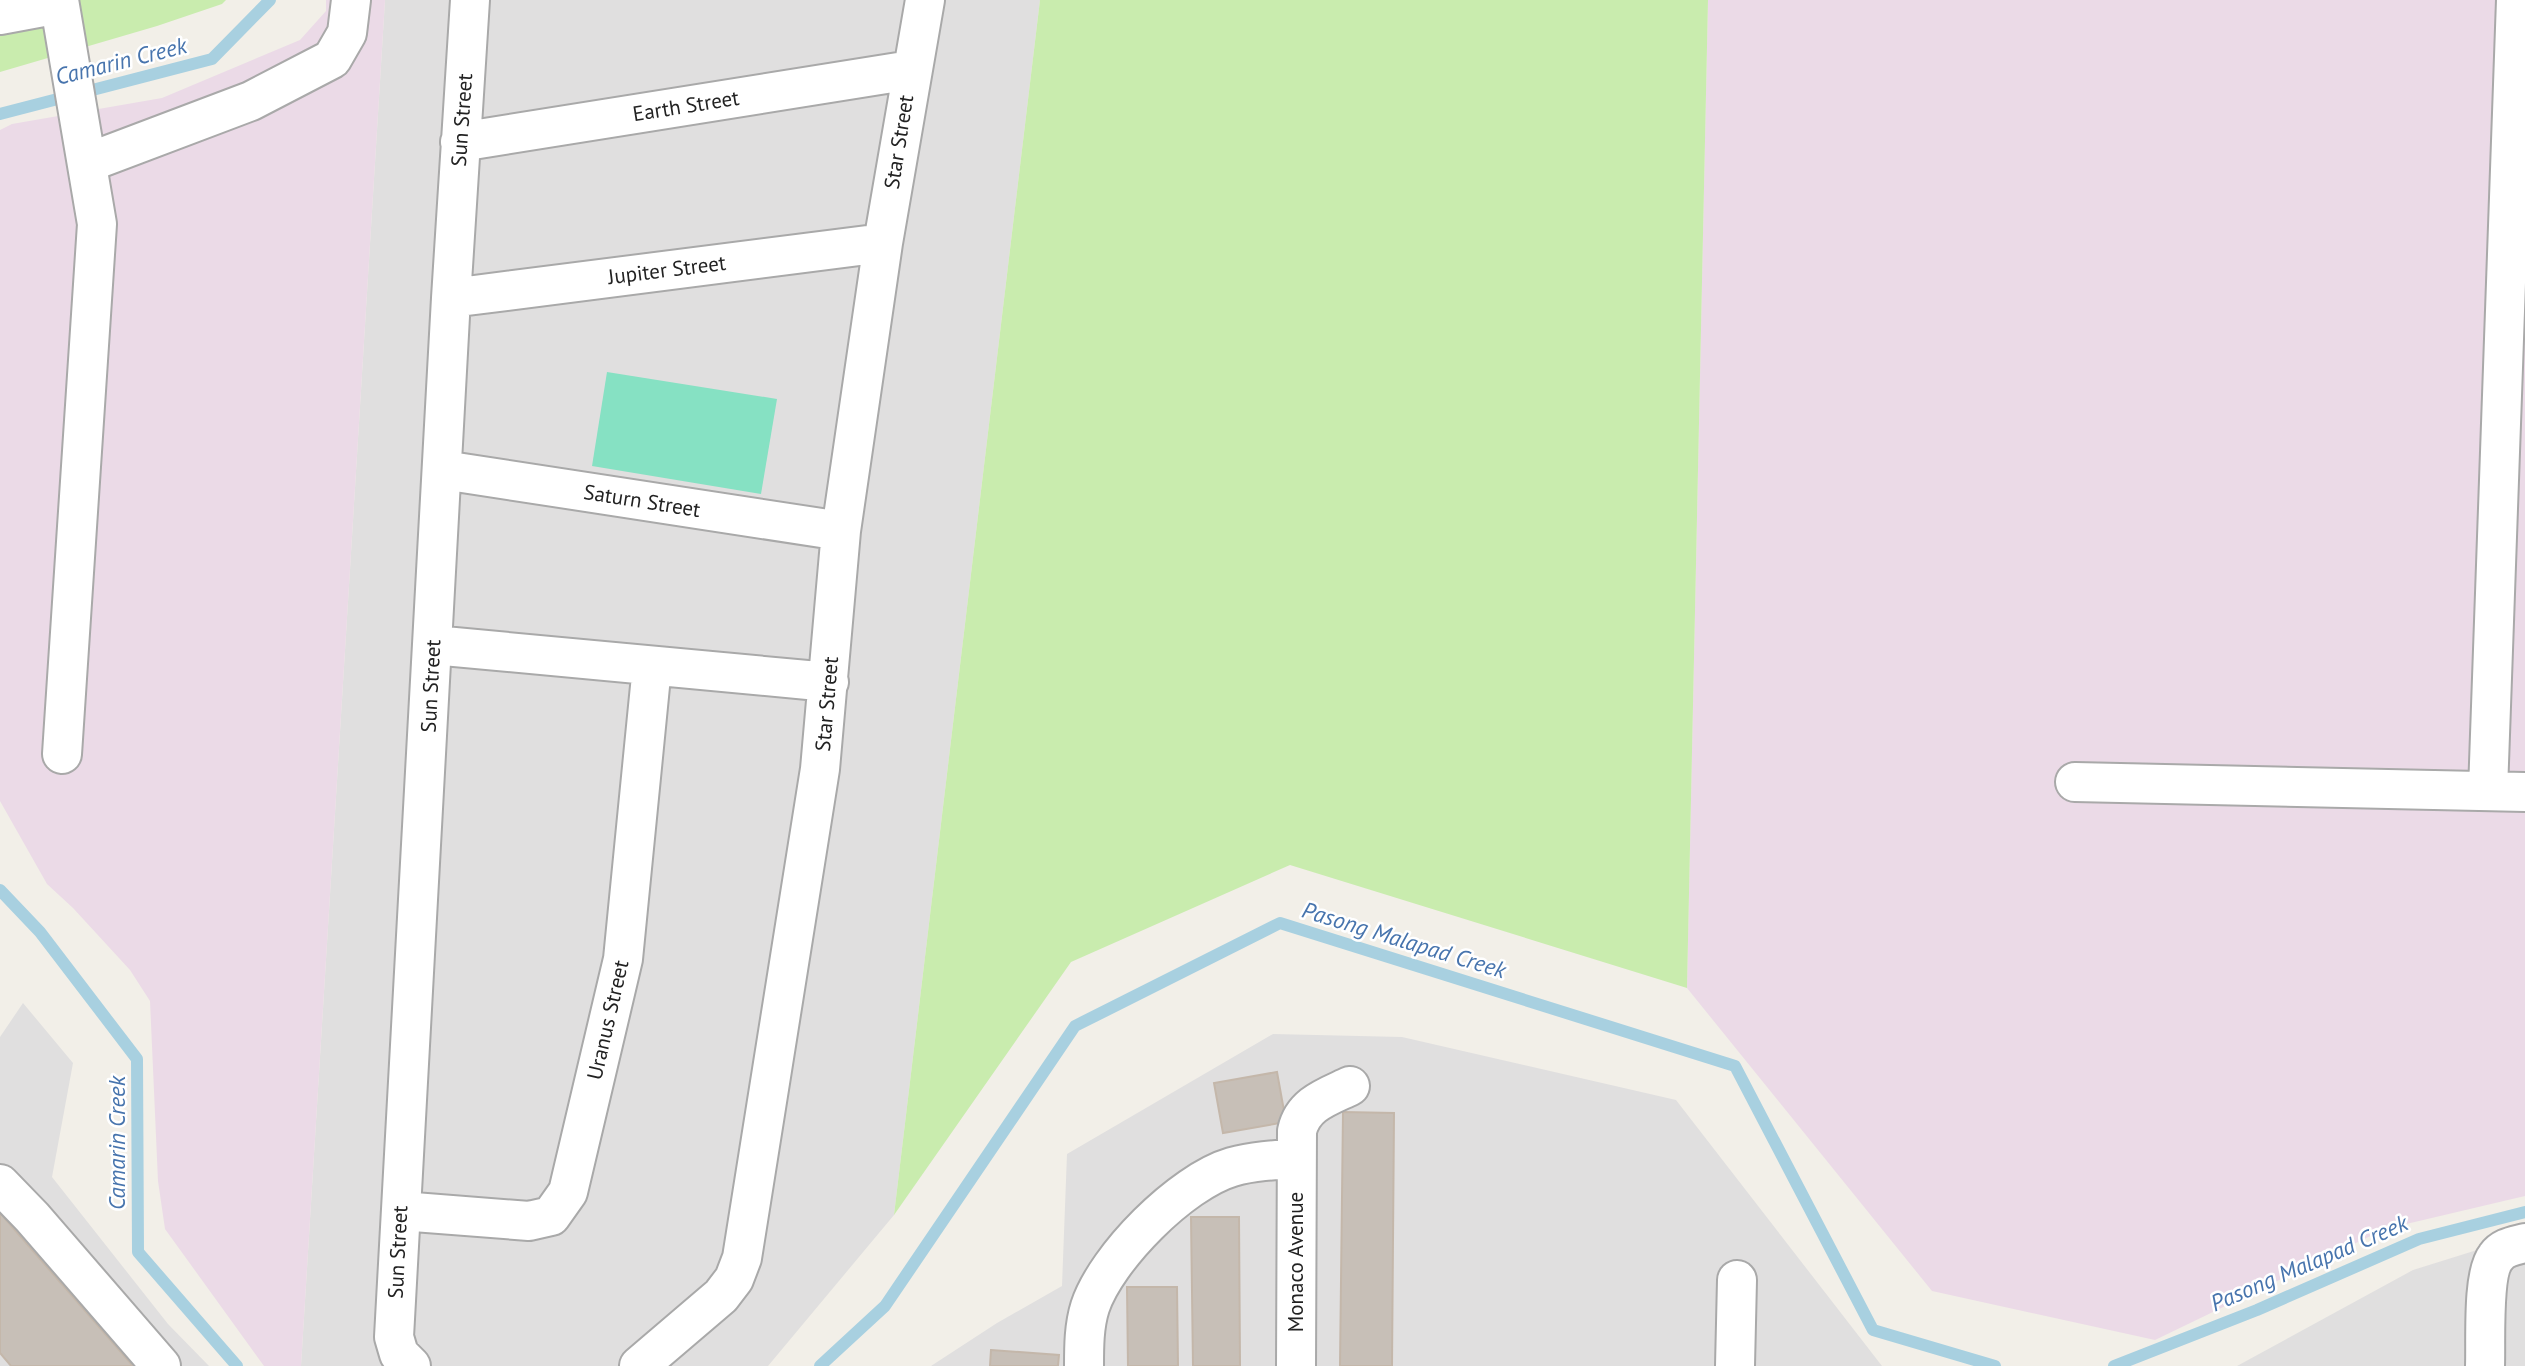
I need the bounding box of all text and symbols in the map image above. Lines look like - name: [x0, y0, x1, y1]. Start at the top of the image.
- water label: Camarin Creek: [52, 30, 191, 91]
- street label: Sun Street: [445, 73, 478, 167]
- street label: Earth Street: [631, 84, 741, 127]
- street label: Star Street: [878, 93, 919, 191]
- street label: Jupiter Street: [606, 249, 727, 290]
- street label: Saturn Street: [582, 478, 702, 523]
- street label: Sun Street: [415, 639, 446, 733]
- street label: Star Street: [809, 655, 844, 752]
- water label: Pasong Malapad Creek: [1299, 895, 1511, 985]
- street label: Uranus Street: [581, 957, 634, 1082]
- water label: Camarin Creek: [102, 1074, 131, 1210]
- street label: Monaco Avenue: [1282, 1192, 1309, 1332]
- street label: Sun Street: [382, 1205, 413, 1299]
- water label: Pasong Malapad Creek: [2206, 1207, 2413, 1317]

